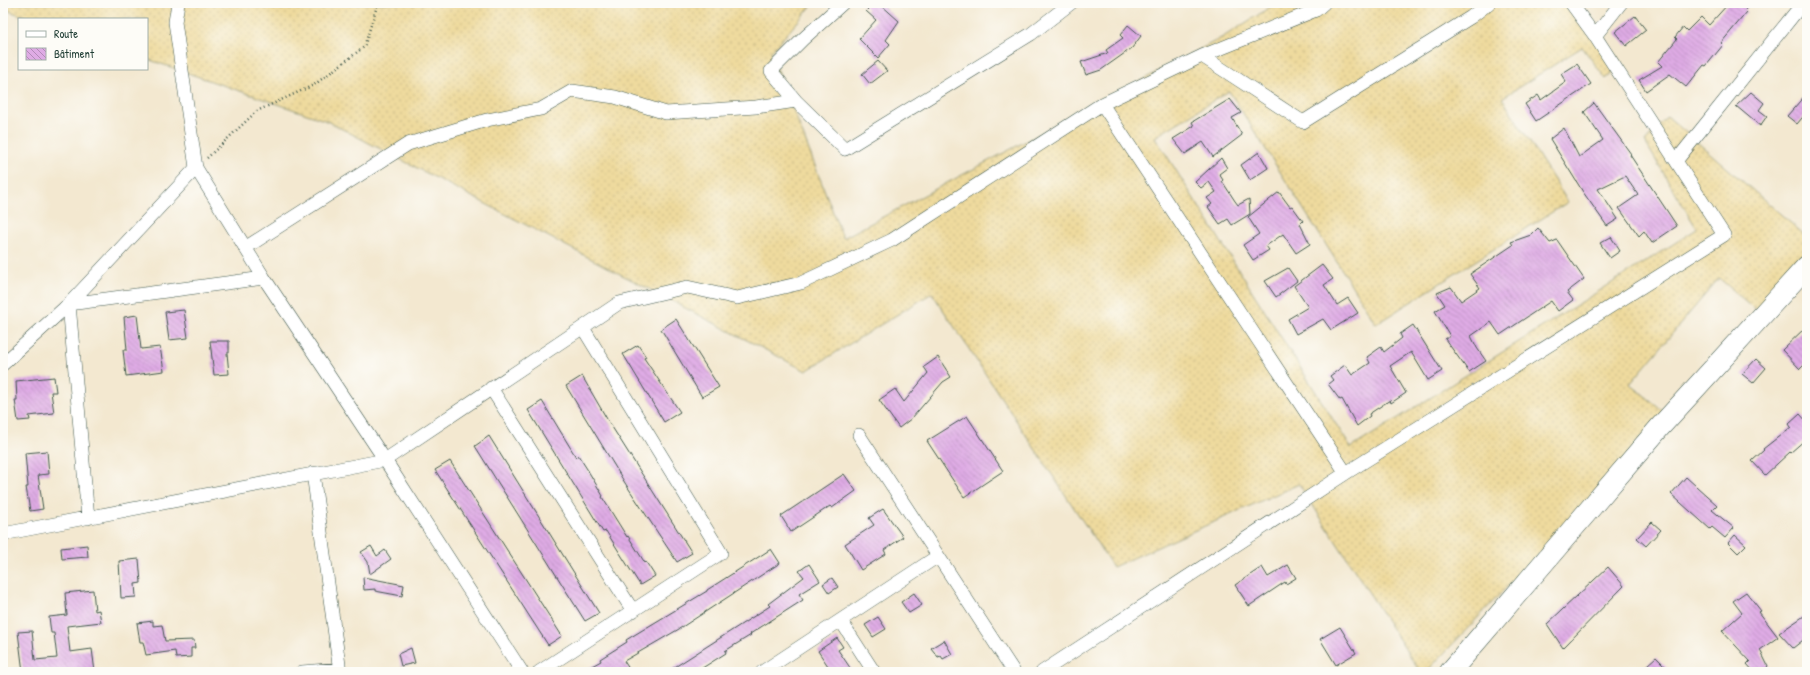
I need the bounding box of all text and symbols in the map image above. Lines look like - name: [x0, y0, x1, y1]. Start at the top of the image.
- legend: [18, 18, 148, 70]
- text: Route: [54, 25, 78, 42]
- text: Bâtiment: [54, 45, 95, 62]

